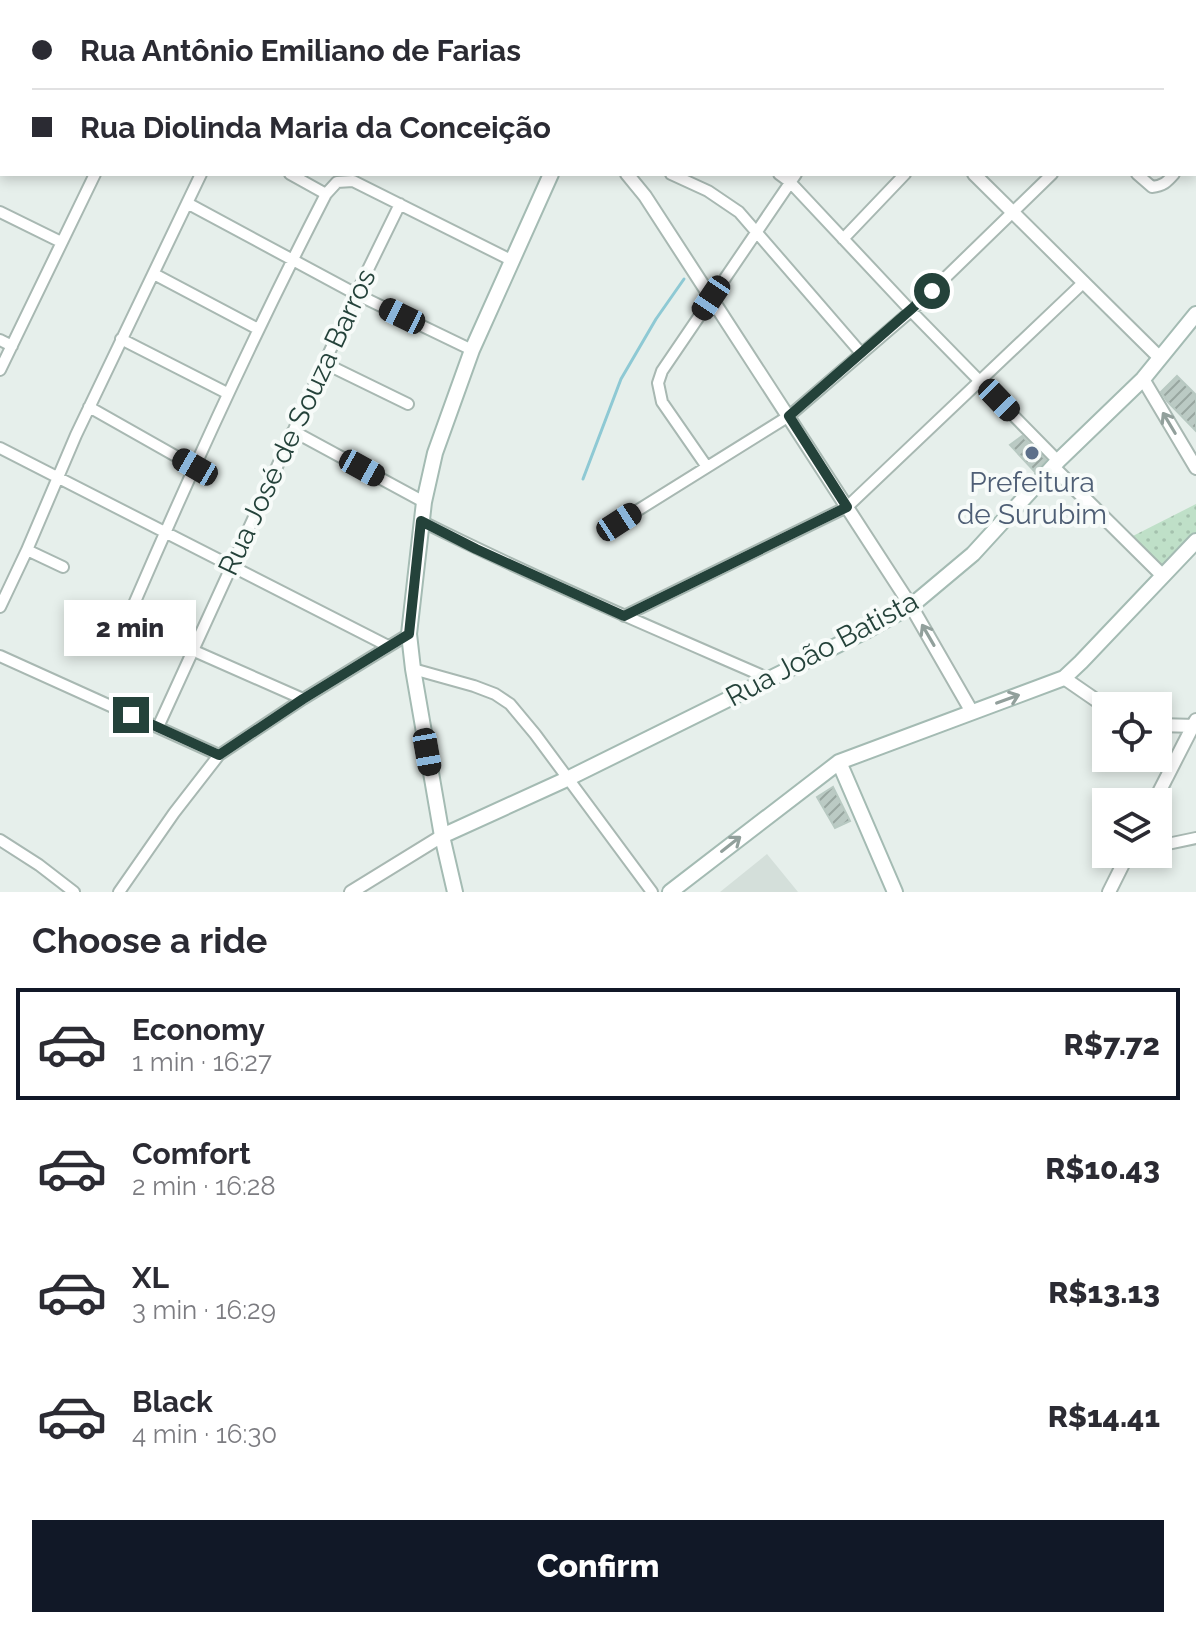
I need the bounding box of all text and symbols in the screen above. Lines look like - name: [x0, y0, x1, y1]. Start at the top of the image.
- text: Rua Antônio Emiliano de Farias: [80, 33, 521, 68]
- text: Rua Diolinda Maria da Conceição: [80, 110, 551, 145]
- street label: Rua José de Souza Barros: [211, 264, 383, 580]
- car: [688, 271, 734, 325]
- route start: [914, 273, 950, 309]
- car: [375, 295, 429, 337]
- car: [974, 374, 1024, 426]
- one-way arrow: [1161, 412, 1177, 435]
- marker: Prefeitura de Surubim: [1023, 444, 1041, 462]
- car: [168, 445, 222, 489]
- car: [335, 446, 389, 490]
- place label: Prefeitura de Surubim: [957, 466, 1107, 531]
- car: [592, 499, 646, 545]
- street label: Rua João Batista: [720, 584, 924, 714]
- callout: 2 min: [65, 599, 197, 655]
- text: 2 min: [96, 613, 164, 643]
- one-way arrow: [920, 624, 936, 647]
- one-way arrow: [995, 691, 1020, 706]
- map controls: [1092, 692, 1172, 868]
- button: locate: [1092, 692, 1172, 772]
- route end: [113, 697, 149, 733]
- car: [411, 726, 443, 778]
- button: layers: [1092, 788, 1172, 868]
- one-way arrow: [720, 835, 741, 852]
- text: Choose a ride: [32, 919, 267, 961]
- icon: car: [36, 1008, 108, 1080]
- text: Economy: [132, 1012, 265, 1047]
- text: R$7.72: [1064, 1027, 1160, 1062]
- text: 1 min · 16:27: [132, 1047, 272, 1077]
- icon: car: [36, 1132, 108, 1204]
- text: Comfort: [132, 1136, 251, 1171]
- text: R$10.43: [1045, 1151, 1160, 1186]
- text: 2 min · 16:28: [132, 1171, 276, 1201]
- icon: car: [36, 1256, 108, 1328]
- text: XL: [132, 1260, 169, 1295]
- text: R$13.13: [1048, 1275, 1160, 1310]
- text: 3 min · 16:29: [132, 1295, 276, 1325]
- icon: car: [36, 1380, 108, 1452]
- text: Black: [132, 1384, 213, 1419]
- text: R$14.41: [1048, 1399, 1160, 1434]
- text: 4 min · 16:30: [132, 1419, 277, 1449]
- button: Confirm: [32, 1520, 1164, 1612]

